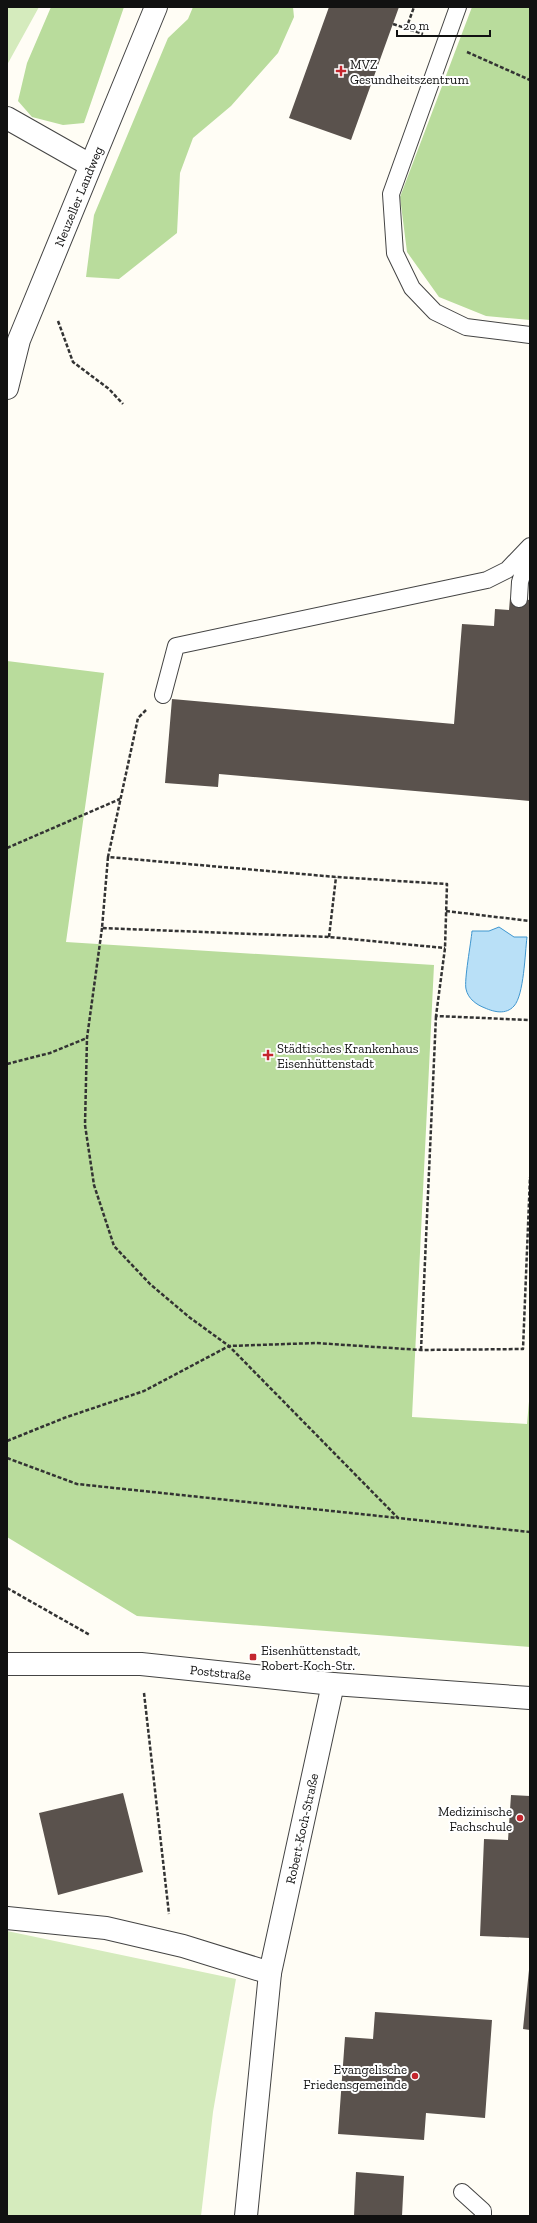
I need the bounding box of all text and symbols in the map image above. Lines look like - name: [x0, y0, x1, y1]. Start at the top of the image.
- scale bar: [397, 12, 490, 38]
- text: 20 m: [403, 19, 430, 33]
- place label: MVZ Gesundheitszentrum: [350, 57, 469, 87]
- marker: MVZ Gesundheitszentrum: [335, 65, 347, 77]
- street label: Neuzeller Landweg: [51, 144, 106, 249]
- place label: Städtisches Krankenhaus Eisenhüttenstadt: [277, 1041, 419, 1071]
- marker: Städtisches Krankenhaus Eisenhüttenstadt: [262, 1049, 274, 1061]
- place label: Eisenhüttenstadt, Robert-Koch-Str.: [261, 1643, 361, 1673]
- marker: Eisenhüttenstadt, Robert-Koch-Str.: [248, 1652, 258, 1662]
- street label: Poststraße: [189, 1662, 252, 1683]
- street label: Robert-Koch-Straße: [283, 1772, 321, 1885]
- place label: Medizinische Fachschule: [438, 1804, 512, 1834]
- marker: Medizinische Fachschule: [515, 1813, 525, 1823]
- place label: Evangelische Friedensgemeinde: [303, 2062, 407, 2092]
- marker: Evangelische Friedensgemeinde: [410, 2071, 420, 2081]

